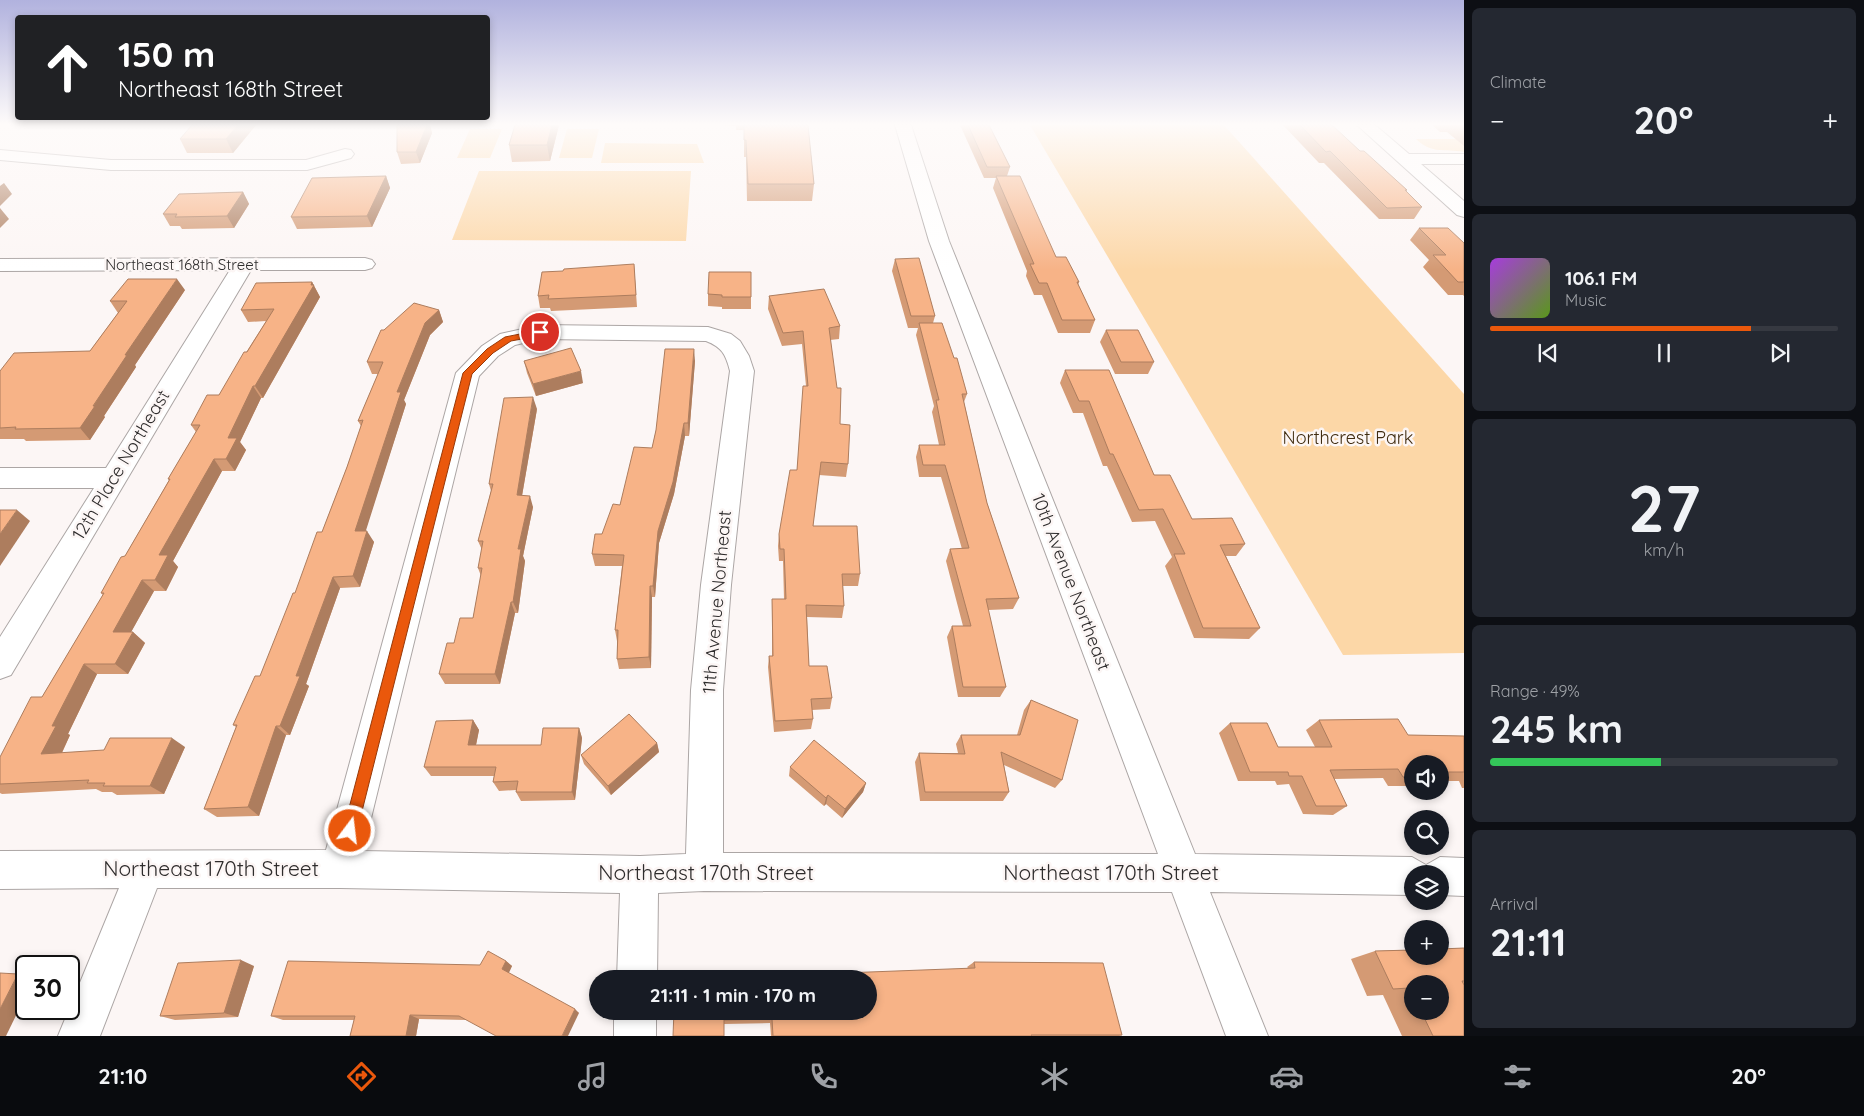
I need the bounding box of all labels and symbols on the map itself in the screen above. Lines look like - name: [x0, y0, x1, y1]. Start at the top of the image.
- street label: Northeast 168th Street: [105, 255, 259, 274]
- pin: [519, 311, 561, 353]
- street label: 12th Place Northeast: [67, 386, 174, 544]
- park label: Northcrest Park: [1283, 426, 1413, 449]
- street label: 10th Avenue Northeast: [1027, 490, 1116, 674]
- street label: 11th Avenue Northeast: [697, 509, 736, 695]
- position arrow: [323, 804, 375, 856]
- street label: Northeast 170th Street: [103, 855, 319, 881]
- street label: Northeast 170th Street: [598, 859, 814, 885]
- street label: Northeast 170th Street: [1003, 859, 1219, 885]
- speed limit sign: 30: [15, 955, 80, 1020]

